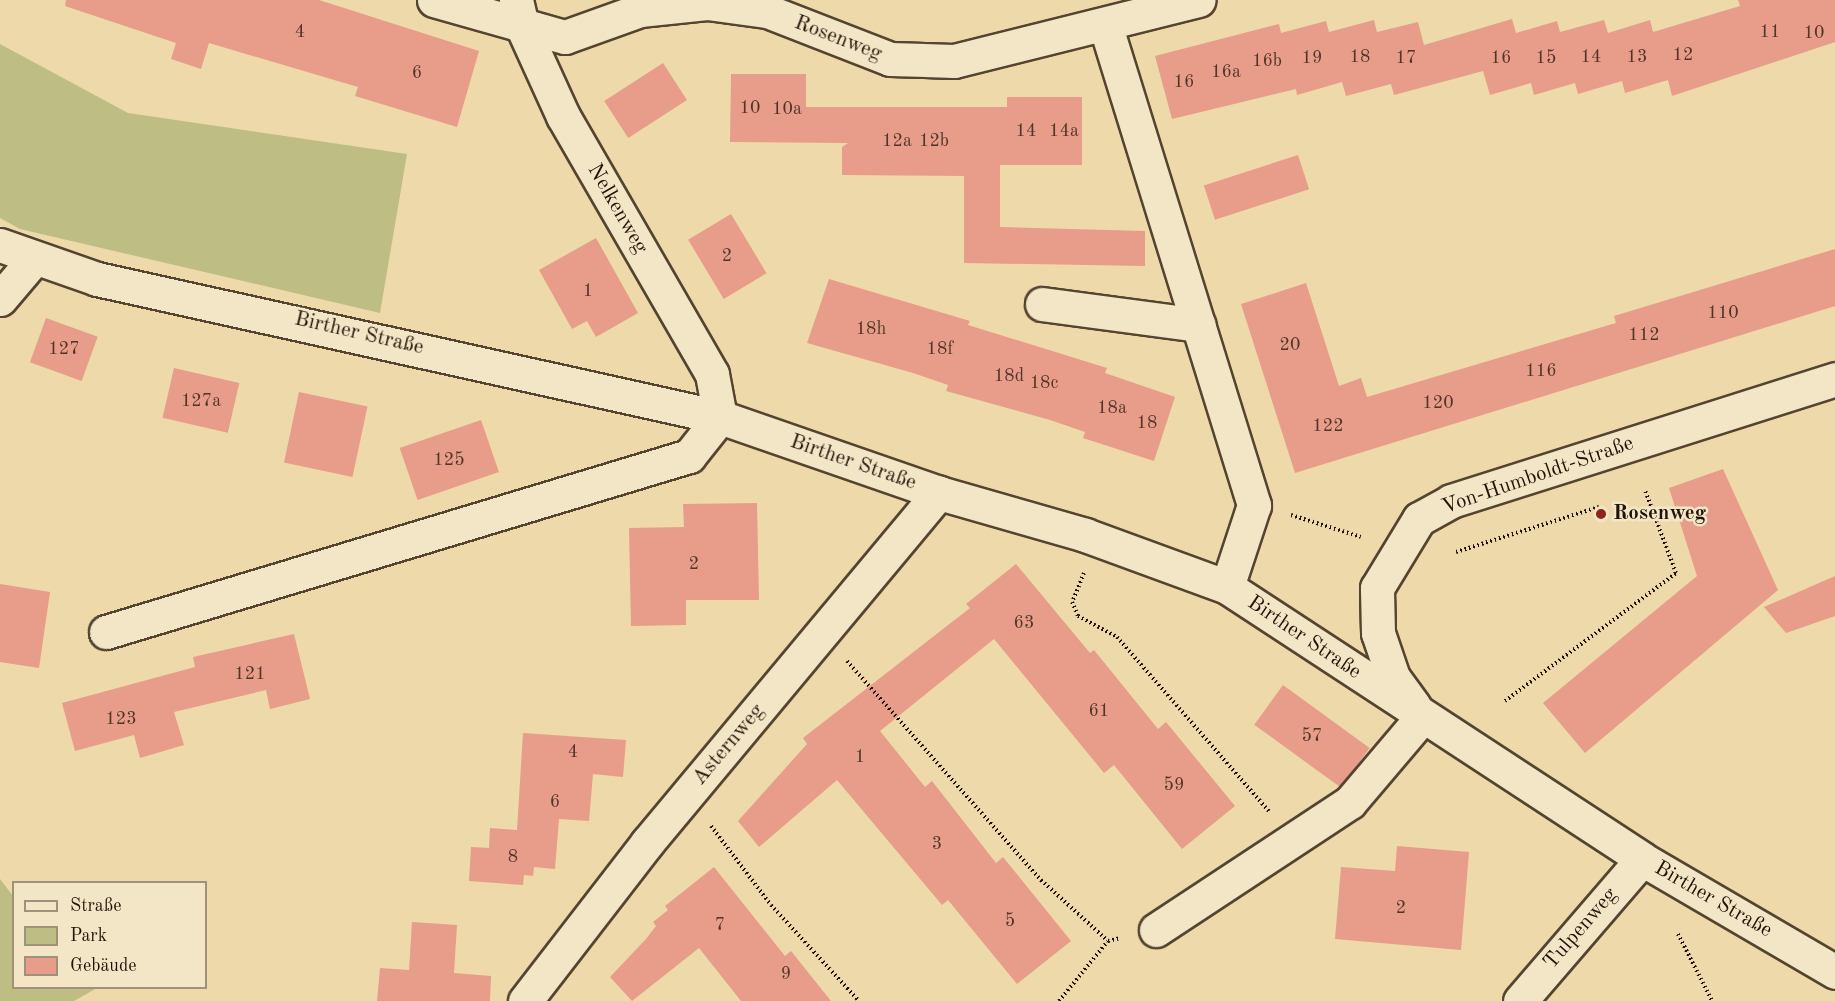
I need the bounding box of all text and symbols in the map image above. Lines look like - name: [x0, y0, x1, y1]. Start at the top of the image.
- street label: Rosenweg: [791, 11, 885, 67]
- house number: 4: [295, 21, 305, 43]
- house number: 11: [1760, 21, 1780, 43]
- house number: 10: [1804, 22, 1824, 44]
- house number: 12: [1673, 44, 1693, 66]
- house number: 18: [1350, 46, 1370, 68]
- house number: 14: [1581, 46, 1601, 68]
- house number: 13: [1627, 46, 1647, 68]
- house number: 19: [1302, 47, 1322, 69]
- house number: 17: [1396, 47, 1416, 69]
- house number: 16: [1491, 47, 1511, 69]
- house number: 15: [1536, 47, 1556, 69]
- house number: 16b: [1252, 50, 1282, 72]
- house number: 16a: [1211, 61, 1241, 83]
- house number: 6: [412, 62, 422, 84]
- house number: 16: [1174, 71, 1194, 93]
- house number: 10: [740, 97, 760, 119]
- house number: 10a: [772, 98, 802, 120]
- house number: 14: [1016, 120, 1036, 142]
- house number: 14a: [1049, 120, 1079, 142]
- house number: 12a: [882, 130, 912, 152]
- house number: 12b: [919, 130, 949, 152]
- street label: Nelkenweg: [581, 160, 653, 258]
- house number: 2: [722, 245, 732, 267]
- house number: 1: [583, 280, 593, 302]
- house number: 110: [1707, 302, 1739, 324]
- street label: Birther Straße: [292, 307, 426, 361]
- house number: 18h: [856, 318, 886, 340]
- house number: 112: [1628, 324, 1660, 346]
- house number: 20: [1280, 334, 1300, 356]
- house number: 127: [48, 338, 80, 360]
- house number: 18f: [927, 338, 953, 360]
- house number: 116: [1525, 360, 1557, 382]
- house number: 18d: [994, 365, 1024, 387]
- house number: 18c: [1030, 372, 1058, 394]
- house number: 127a: [181, 390, 221, 412]
- house number: 120: [1422, 392, 1454, 414]
- house number: 18a: [1097, 397, 1127, 419]
- house number: 18: [1137, 412, 1157, 434]
- house number: 122: [1312, 415, 1344, 437]
- street label: Birther Straße: [787, 430, 919, 496]
- street label: Von-Humboldt-Straße: [1439, 431, 1637, 521]
- house number: 125: [433, 449, 465, 471]
- place label: Rosenweg: [1613, 501, 1706, 527]
- marker: Rosenweg: [1594, 507, 1608, 521]
- house number: 2: [689, 553, 699, 575]
- street label: Birther Straße: [1242, 591, 1366, 685]
- house number: 63: [1014, 612, 1034, 634]
- house number: 121: [234, 663, 266, 685]
- street label: Asternweg: [688, 699, 770, 791]
- house number: 61: [1089, 700, 1109, 722]
- house number: 123: [105, 708, 137, 730]
- house number: 57: [1302, 725, 1322, 747]
- house number: 4: [568, 741, 578, 763]
- house number: 1: [855, 746, 865, 768]
- house number: 59: [1164, 774, 1184, 796]
- house number: 6: [550, 791, 560, 813]
- house number: 3: [932, 833, 942, 855]
- house number: 8: [508, 846, 518, 868]
- street label: Birther Straße: [1650, 856, 1776, 944]
- legend: [12, 881, 207, 989]
- street label: Tulpenweg: [1539, 883, 1623, 975]
- text: Straße: [70, 897, 121, 915]
- house number: 2: [1396, 897, 1406, 919]
- house number: 5: [1005, 910, 1015, 932]
- house number: 7: [715, 914, 725, 936]
- text: Park: [70, 927, 107, 945]
- text: Gebäude: [70, 957, 137, 975]
- house number: 9: [781, 963, 791, 985]

